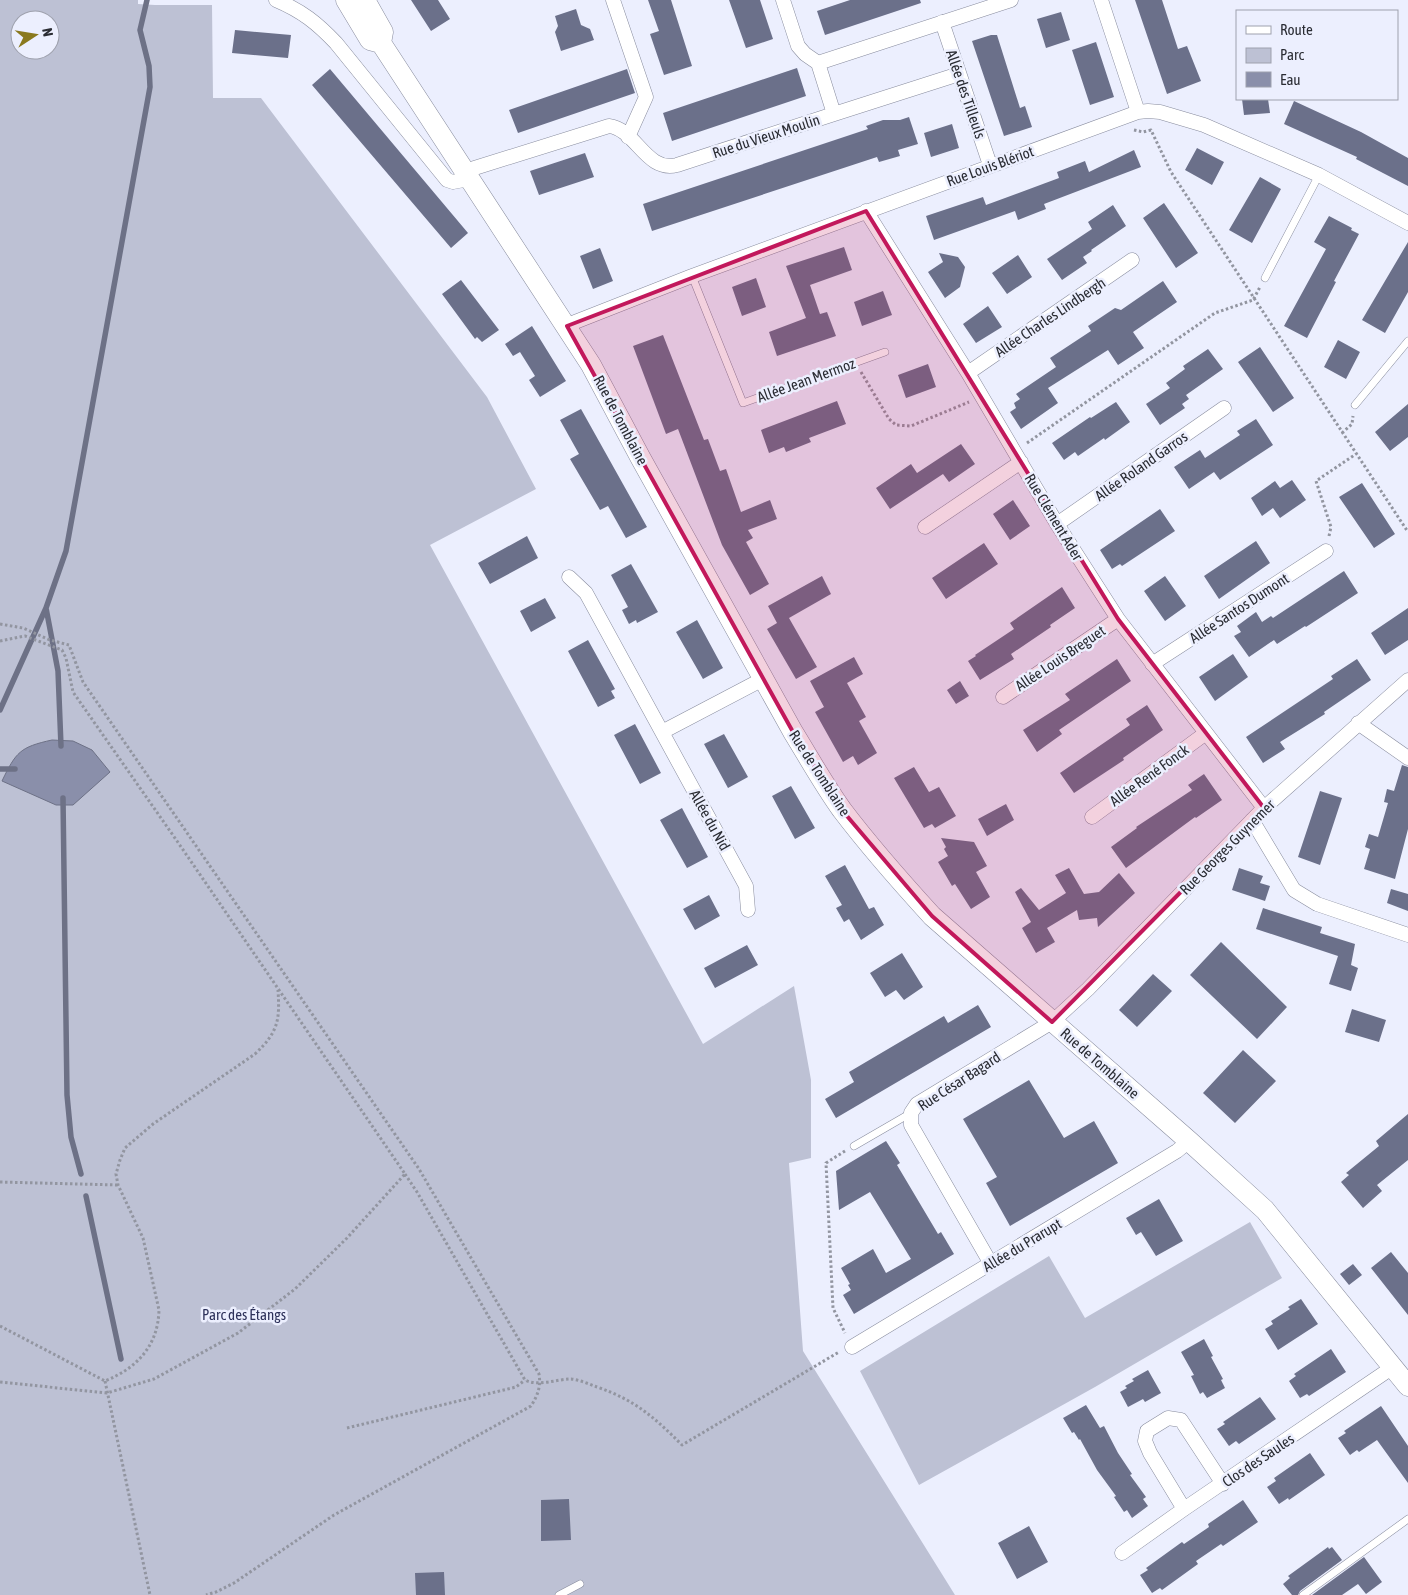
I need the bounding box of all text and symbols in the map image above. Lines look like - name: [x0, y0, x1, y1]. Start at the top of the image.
- north arrow: [10, 10, 60, 60]
- legend: [1236, 10, 1398, 100]
- text: Route: [1280, 21, 1313, 38]
- text: N: [39, 27, 56, 38]
- text: Parc: [1280, 46, 1304, 63]
- street label: Allée des Tilleuls: [943, 47, 989, 141]
- text: Eau: [1280, 71, 1301, 88]
- street label: Rue du Vieux Moulin: [710, 111, 822, 161]
- street label: Rue Louis Blériot: [944, 142, 1036, 190]
- street label: Allée Charles Lindbergh: [992, 274, 1108, 360]
- street label: Allée Jean Mermoz: [755, 354, 858, 406]
- street label: Rue de Tomblaine: [590, 372, 652, 468]
- street label: Allée Roland Garros: [1092, 428, 1190, 504]
- street label: Rue Clément Ader: [1021, 471, 1087, 564]
- street label: Allée Santos Dumont: [1186, 570, 1292, 646]
- street label: Allée Louis Breguet: [1012, 622, 1108, 694]
- street label: Rue de Tomblaine: [786, 727, 854, 819]
- street label: Allée René Fonck: [1106, 740, 1192, 809]
- street label: Allée du Nid: [686, 787, 734, 853]
- street label: Rue Georges Guynemer: [1176, 796, 1278, 898]
- street label: Rue de Tomblaine: [1057, 1024, 1143, 1102]
- street label: Rue César Bagard: [915, 1048, 1003, 1114]
- street label: Allée du Prarupt: [980, 1215, 1064, 1275]
- park label: Parc des Étangs: [202, 1306, 286, 1323]
- street label: Clos des Saules: [1219, 1430, 1297, 1490]

